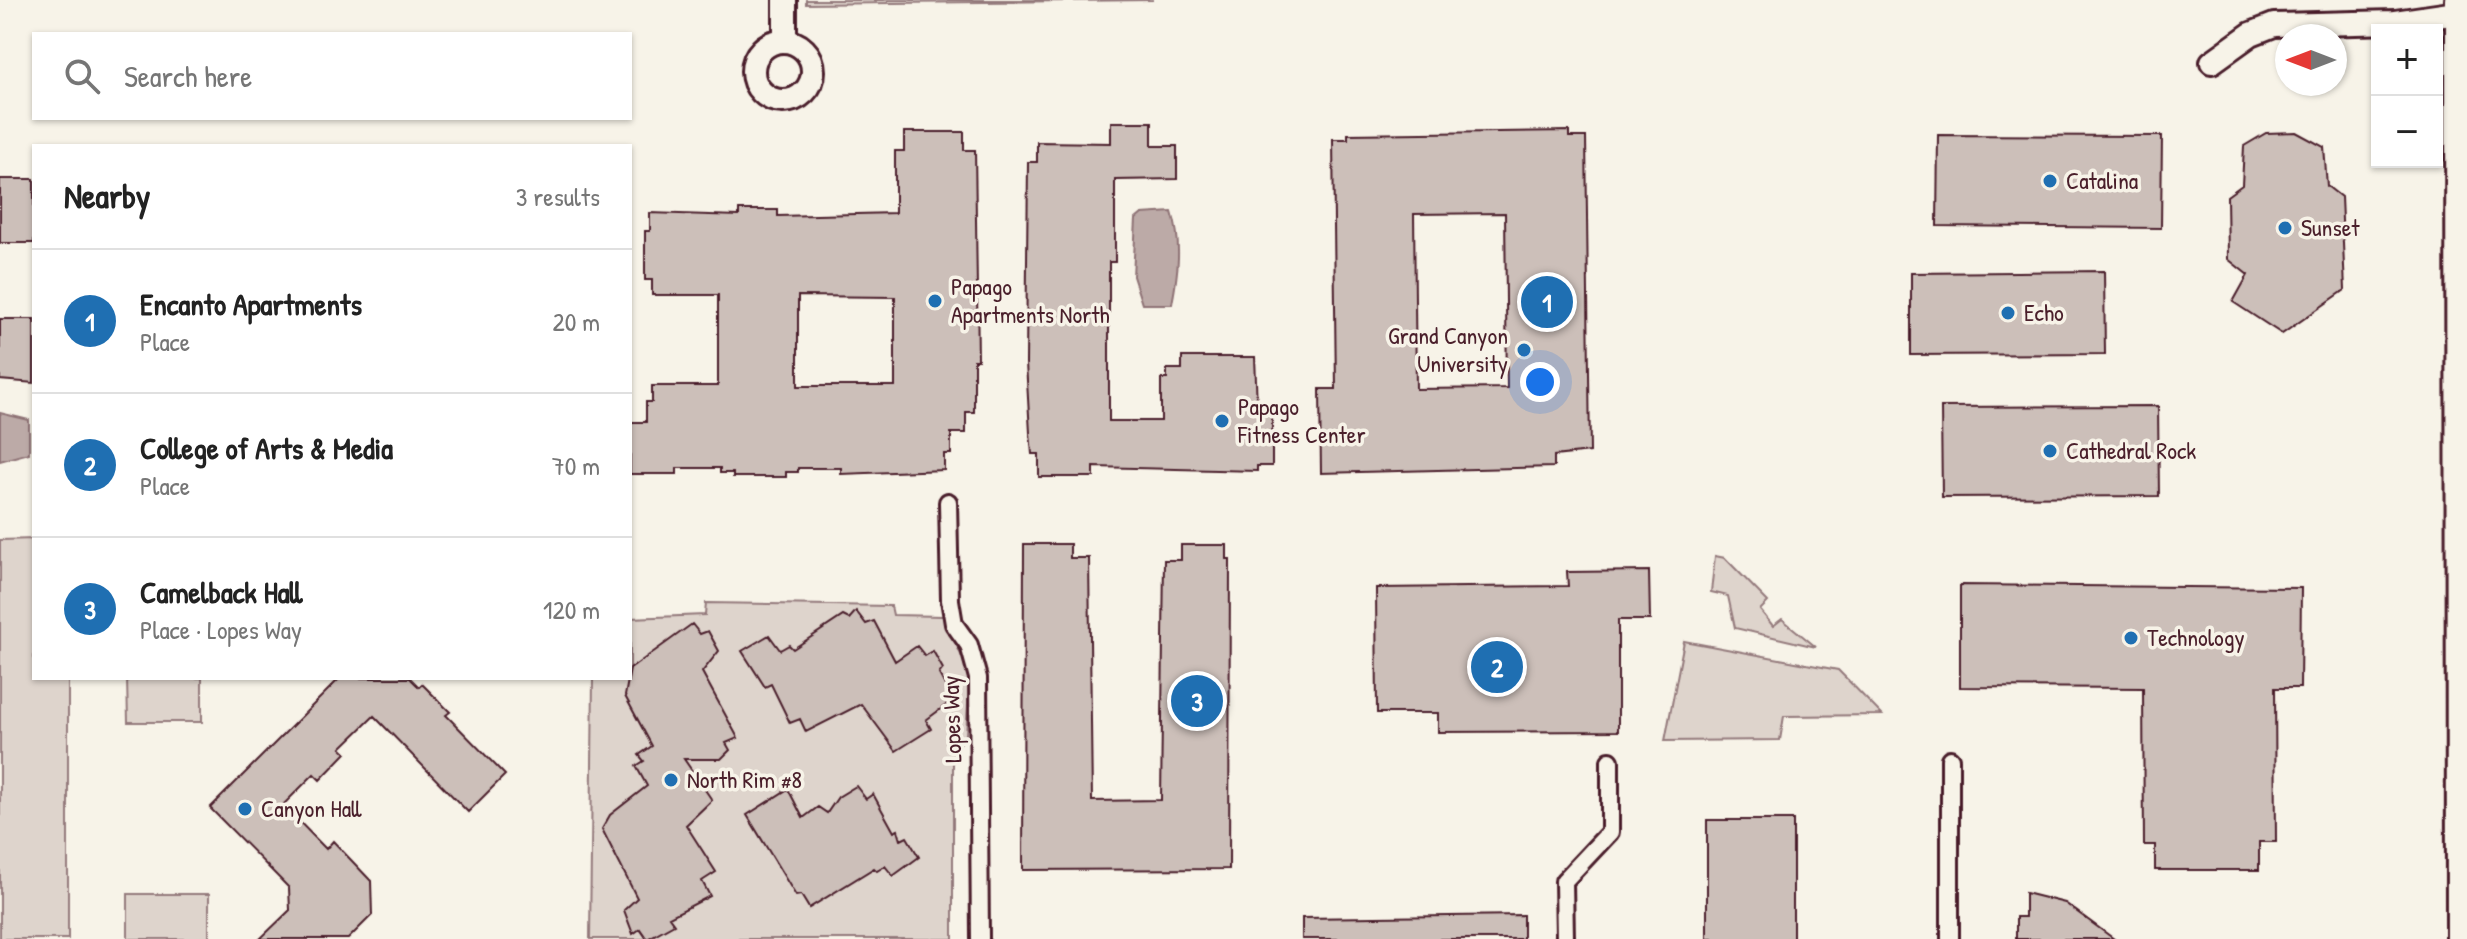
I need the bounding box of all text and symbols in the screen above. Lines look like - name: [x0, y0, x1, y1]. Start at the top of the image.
- north arrow: [2275, 24, 2347, 96]
- map controls: [2371, 24, 2443, 168]
- button: +: [2371, 24, 2443, 96]
- search box: [32, 32, 632, 120]
- icon: search: [60, 54, 104, 98]
- text: Search here: [124, 56, 252, 96]
- button: −: [2371, 96, 2443, 168]
- place label: Catalina: [2066, 164, 2138, 196]
- marker: Catalina: [2041, 172, 2059, 190]
- text: Nearby: [64, 173, 150, 219]
- text: 3 results: [516, 179, 600, 214]
- place label: Sunset: [2301, 211, 2360, 243]
- marker: Sunset: [2276, 219, 2294, 237]
- place label: Papago Apartments North: [951, 270, 1110, 330]
- pin: 1: [1521, 272, 1573, 332]
- text: Encanto Apartments: [140, 284, 362, 324]
- marker: Papago Apartments North: [926, 292, 944, 310]
- place label: Echo: [2024, 296, 2064, 328]
- text: 1: [85, 304, 95, 339]
- text: 20 m: [553, 304, 600, 339]
- marker: Echo: [1999, 304, 2017, 322]
- place label: Grand Canyon University: [1388, 319, 1508, 379]
- text: Place: [140, 324, 190, 359]
- marker: Grand Canyon University: [1515, 341, 1533, 359]
- your location: [1520, 362, 1560, 402]
- place label: Papago Fitness Center: [1237, 390, 1366, 450]
- marker: Papago Fitness Center: [1213, 412, 1231, 430]
- text: College of Arts & Media: [140, 428, 393, 468]
- place label: Cathedral Rock: [2066, 434, 2196, 466]
- marker: Cathedral Rock: [2041, 442, 2059, 460]
- text: 2: [84, 448, 96, 483]
- text: 70 m: [552, 448, 600, 483]
- text: Place: [140, 468, 190, 503]
- text: Camelback Hall: [140, 572, 302, 612]
- text: 3: [84, 592, 96, 627]
- text: 120 m: [543, 592, 600, 627]
- text: Place · Lopes Way: [140, 612, 302, 647]
- place label: Technology: [2147, 621, 2245, 653]
- marker: Technology: [2122, 629, 2140, 647]
- pin: 2: [1471, 637, 1523, 697]
- pin: 3: [1171, 671, 1223, 731]
- street label: Lopes Way: [933, 675, 969, 763]
- place label: North Rim #8: [687, 763, 802, 795]
- marker: North Rim #8: [662, 771, 680, 789]
- place label: Canyon Hall: [261, 792, 362, 824]
- marker: Canyon Hall: [236, 800, 254, 818]

